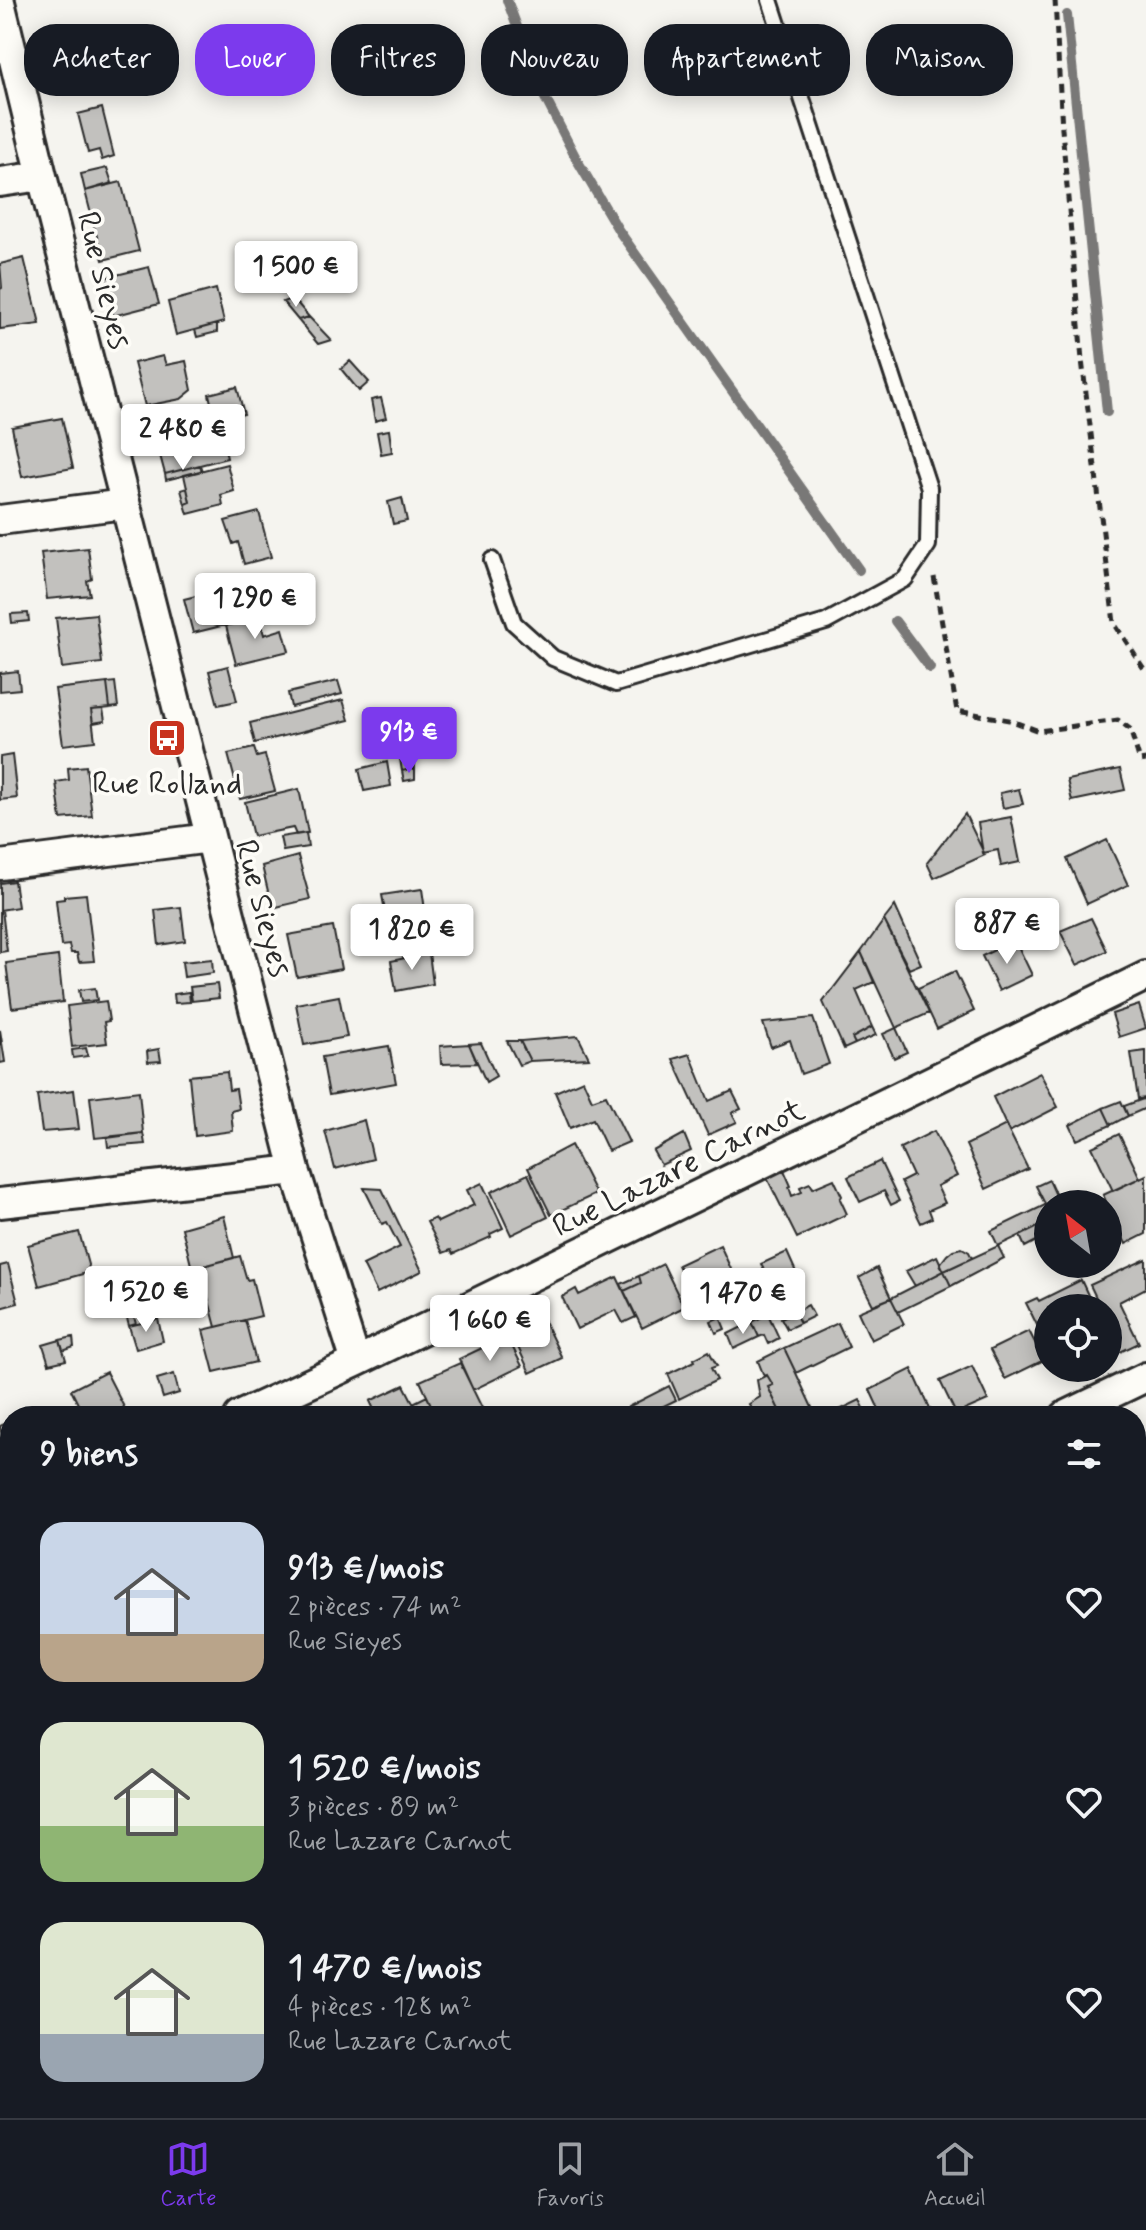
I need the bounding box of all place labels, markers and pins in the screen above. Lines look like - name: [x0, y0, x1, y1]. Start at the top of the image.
- pin: 1 500 €: [222, 241, 370, 309]
- pin: 2 480 €: [109, 404, 257, 472]
- pin: 1 290 €: [181, 573, 329, 641]
- pin: 913 €: [353, 707, 465, 775]
- bus stop icon: Rue Rolland: [146, 717, 188, 759]
- place label: Rue Rolland: [92, 763, 242, 805]
- pin: 887 €: [951, 898, 1063, 966]
- pin: 1 820 €: [338, 904, 486, 972]
- pin: 1 520 €: [72, 1266, 220, 1334]
- pin: 1 470 €: [669, 1268, 817, 1336]
- pin: 1 660 €: [416, 1295, 564, 1363]

